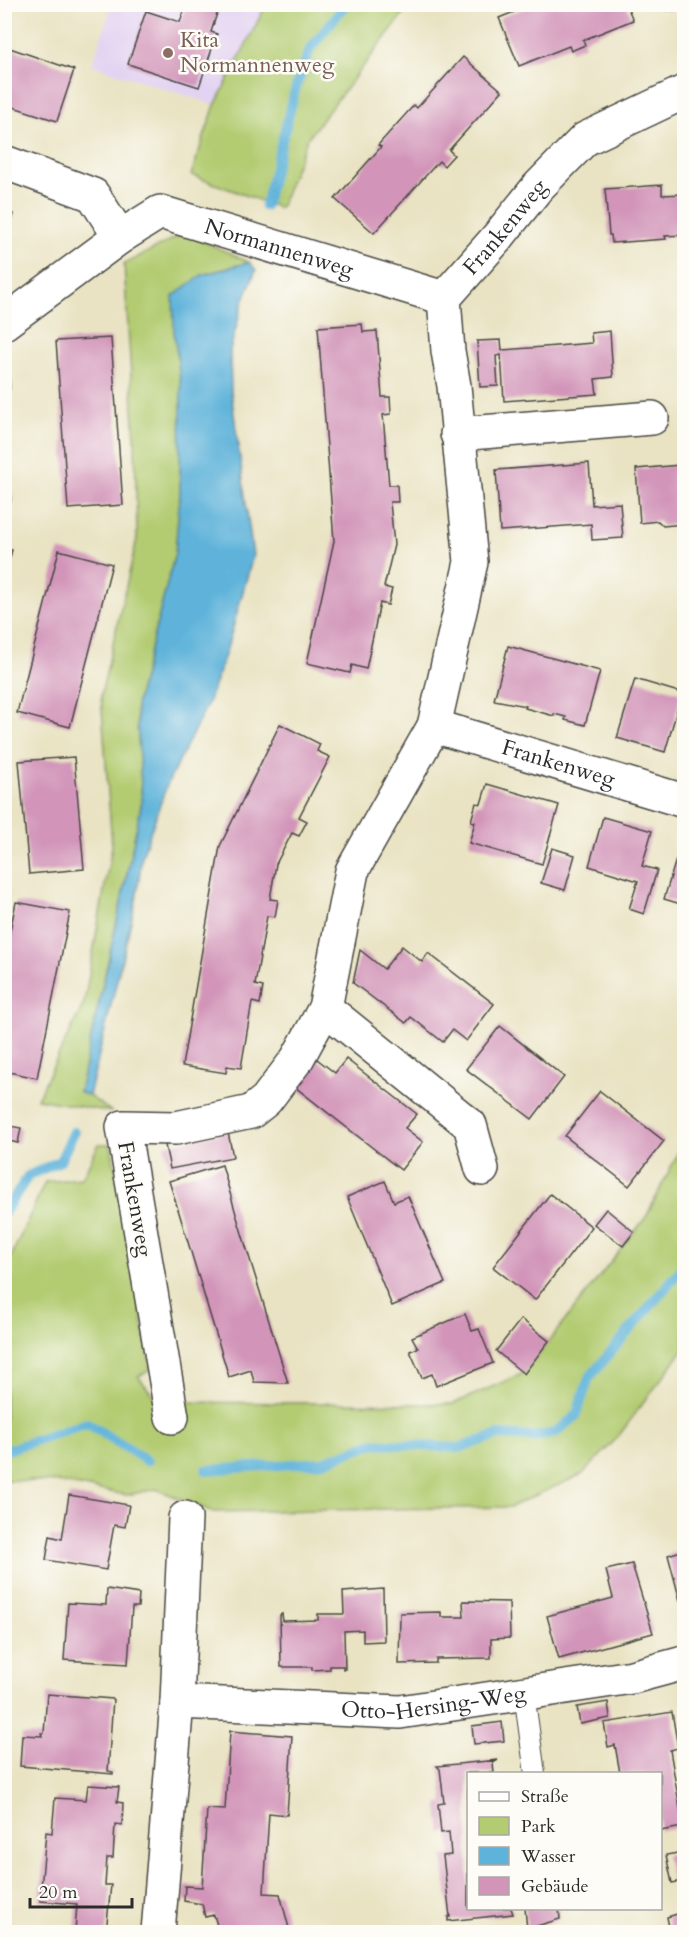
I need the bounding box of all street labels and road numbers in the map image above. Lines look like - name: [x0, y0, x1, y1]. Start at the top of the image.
- street label: Frankenweg: [456, 171, 554, 282]
- street label: Normannenweg: [201, 211, 358, 285]
- street label: Frankenweg: [498, 732, 619, 795]
- street label: Frankenweg: [110, 1139, 160, 1260]
- street label: Otto-Hersing-Weg: [340, 1678, 528, 1727]

